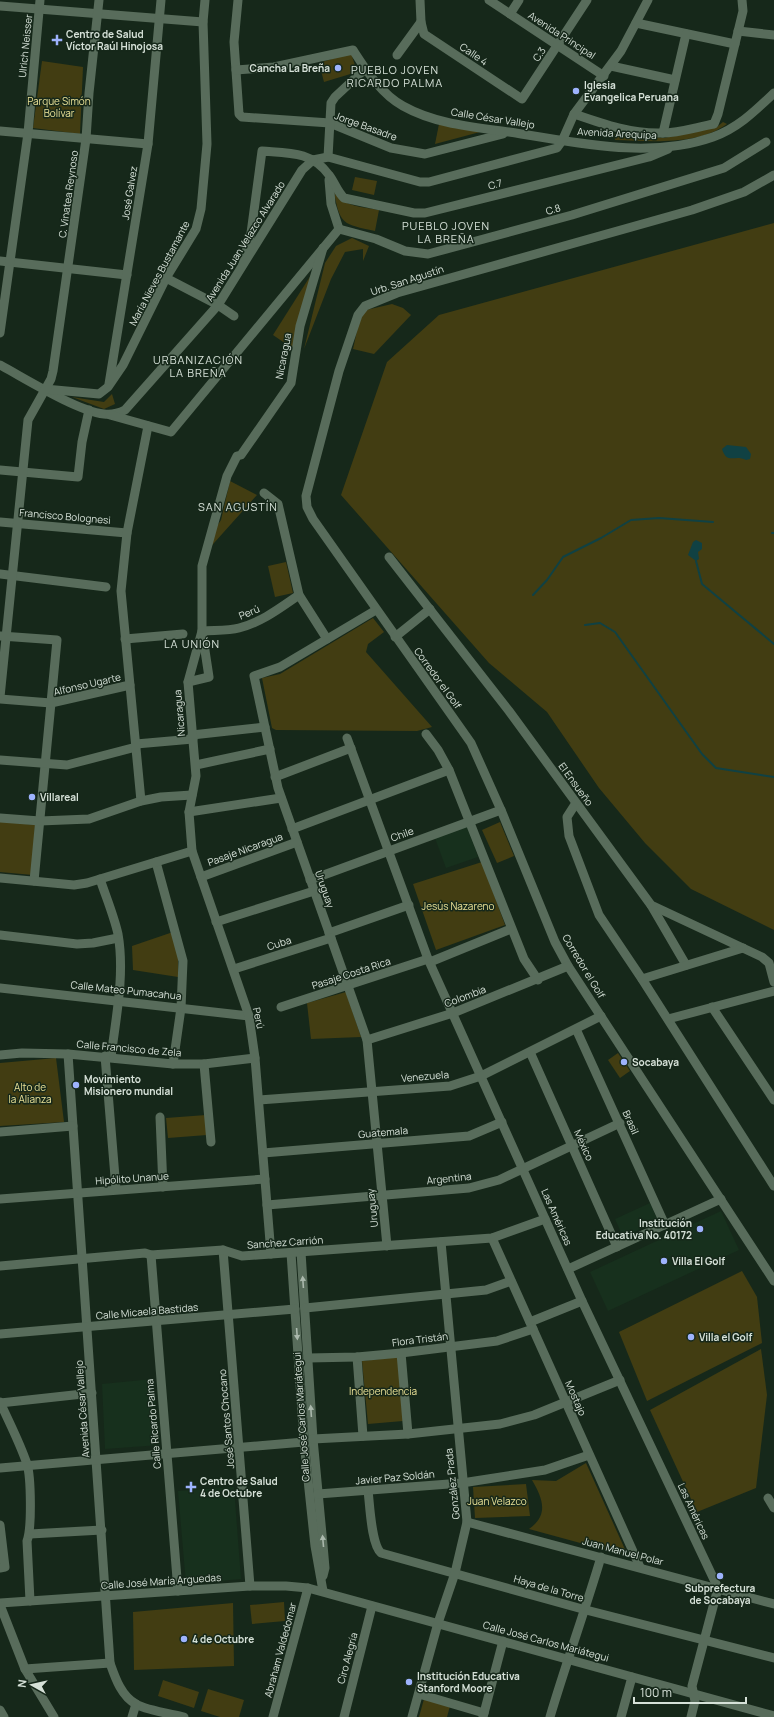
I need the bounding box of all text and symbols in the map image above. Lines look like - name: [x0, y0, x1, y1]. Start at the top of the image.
- street label: Avenida Principal: [526, 8, 598, 62]
- street label: Ulrich Neisser: [15, 13, 35, 78]
- place label: Centro de Salud Víctor Raúl Hinojosa: [66, 27, 163, 53]
- marker: Centro de Salud Víctor Raúl Hinojosa: [51, 34, 63, 46]
- street label: Calle 4: [457, 39, 491, 69]
- street label: C.3: [529, 44, 549, 64]
- place label: Cancha La Breña: [250, 61, 330, 75]
- district label: PUEBLO JOVEN RICARDO PALMA: [347, 62, 443, 90]
- marker: Cancha La Breña: [333, 63, 343, 73]
- place label: Iglesia Evangelica Peruana: [584, 78, 679, 104]
- marker: Iglesia Evangelica Peruana: [571, 86, 581, 96]
- park label: Parque Simón Bolívar: [27, 94, 91, 120]
- street label: Calle César Vallejo: [450, 104, 536, 132]
- street label: Jorge Basadre: [333, 108, 399, 144]
- street label: Avenida Arequipa: [577, 124, 657, 142]
- street label: C. Vinatea Reynoso: [55, 149, 81, 239]
- street label: José Galvez: [118, 165, 140, 221]
- street label: C.7: [486, 175, 504, 193]
- street label: Avenida Juan Velazco Alvarado: [202, 178, 288, 304]
- street label: C.8: [544, 200, 562, 218]
- street label: María Nieves Bustamante: [125, 218, 193, 328]
- district label: PUEBLO JOVEN LA BREÑA: [402, 218, 490, 246]
- street label: Urb. San Agustín: [369, 262, 445, 298]
- street label: Nicaragua: [272, 332, 294, 380]
- district label: URBANIZACIÓN LA BREÑA: [153, 352, 243, 380]
- district label: SAN AGUSTÍN: [198, 499, 278, 514]
- street label: Francisco Bolognesi: [19, 505, 111, 527]
- street label: Perú: [236, 601, 262, 623]
- district label: LA UNIÓN: [164, 636, 220, 651]
- street label: Corredor el Golf: [411, 645, 465, 712]
- street label: Alfonso Ugarte: [52, 669, 122, 699]
- street label: Nicaragua: [170, 689, 188, 737]
- street label: El Ensueño: [555, 759, 597, 809]
- place label: Villareal: [40, 790, 79, 804]
- marker: Villareal: [27, 792, 37, 802]
- street label: Chile: [389, 823, 416, 845]
- street label: Pasaje Nicaragua: [205, 829, 285, 869]
- street label: Uruguay: [312, 868, 338, 910]
- park label: Jesús Nazareno: [422, 899, 495, 913]
- street label: Corredor el Golf: [559, 931, 609, 1001]
- street label: Cuba: [265, 933, 293, 953]
- street label: Pasaje Costa Rica: [310, 954, 392, 992]
- street label: Calle Mateo Pumacahua: [70, 977, 182, 1003]
- street label: Colombia: [442, 982, 488, 1010]
- street label: Perú: [250, 1006, 268, 1030]
- street label: Calle Francisco de Zela: [76, 1036, 182, 1060]
- place label: Socabaya: [632, 1055, 679, 1069]
- marker: Socabaya: [619, 1057, 629, 1067]
- street label: Venezuela: [401, 1067, 449, 1085]
- place label: Movimiento Misionero mundial: [84, 1072, 173, 1098]
- park label: Alto de la Alianza: [9, 1080, 51, 1106]
- marker: Movimiento Misionero mundial: [71, 1080, 81, 1090]
- street label: Brasil: [620, 1108, 642, 1136]
- street label: Guatemala: [357, 1123, 409, 1141]
- street label: México: [571, 1127, 597, 1163]
- street label: Hipólito Unanue: [95, 1168, 169, 1188]
- street label: Argentina: [426, 1169, 472, 1187]
- street label: Las Américas: [538, 1186, 576, 1248]
- street label: Uruguay: [363, 1187, 381, 1228]
- place label: Institución Educativa No. 40172: [596, 1216, 692, 1242]
- marker: Institución Educativa No. 40172: [695, 1224, 705, 1234]
- street label: Sanchez Carrión: [246, 1232, 324, 1252]
- place label: Villa El Golf: [672, 1254, 725, 1268]
- marker: Villa El Golf: [659, 1256, 669, 1266]
- one-way arrow: [300, 1275, 306, 1288]
- street label: Calle Micaela Bastidas: [95, 1300, 199, 1322]
- one-way arrow: [293, 1328, 300, 1340]
- street label: Flora Tristán: [391, 1329, 449, 1349]
- place label: Villa el Golf: [699, 1330, 753, 1344]
- marker: Villa el Golf: [686, 1332, 696, 1342]
- street label: Calle José Carlos Mariátegui: [289, 1352, 313, 1482]
- street label: Avenida César Vallejo: [72, 1360, 92, 1458]
- street label: José Santos Chocano: [215, 1368, 237, 1469]
- street label: Mostajo: [562, 1378, 590, 1418]
- street label: Calle Ricardo Palma: [142, 1379, 164, 1469]
- park label: Independencia: [349, 1384, 417, 1398]
- one-way arrow: [308, 1405, 315, 1417]
- street label: González Prada: [441, 1448, 463, 1520]
- street label: Javier Paz Soldán: [355, 1467, 435, 1487]
- place label: Centro de Salud 4 de Octubre: [200, 1474, 278, 1500]
- street label: Las Américas: [675, 1480, 713, 1542]
- marker: Centro de Salud 4 de Octubre: [185, 1481, 197, 1493]
- park label: Juan Velazco: [467, 1494, 527, 1508]
- street label: Juan Manuel Polar: [581, 1533, 666, 1569]
- one-way arrow: [319, 1535, 326, 1547]
- street label: Calle José María Arguedas: [100, 1570, 222, 1592]
- street label: Haya de la Torre: [512, 1571, 586, 1605]
- marker: Subprefectura de Socabaya: [715, 1571, 725, 1581]
- place label: Subprefectura de Socabaya: [685, 1581, 756, 1607]
- street label: Abraham Valdedomar: [261, 1601, 300, 1699]
- street label: Calle José Carlos Mariátegui: [481, 1617, 611, 1665]
- street label: Ciro Alegría: [333, 1631, 361, 1685]
- place label: 4 de Octubre: [192, 1632, 254, 1646]
- marker: 4 de Octubre: [179, 1634, 189, 1644]
- north arrow: [12, 1665, 52, 1705]
- place label: Institución Educativa Stanford Moore: [417, 1669, 520, 1695]
- marker: Institución Educativa Stanford Moore: [404, 1677, 414, 1687]
- text: N: [14, 1678, 30, 1688]
- scale bar: [634, 1679, 746, 1705]
- text: 100 m: [640, 1684, 672, 1701]

